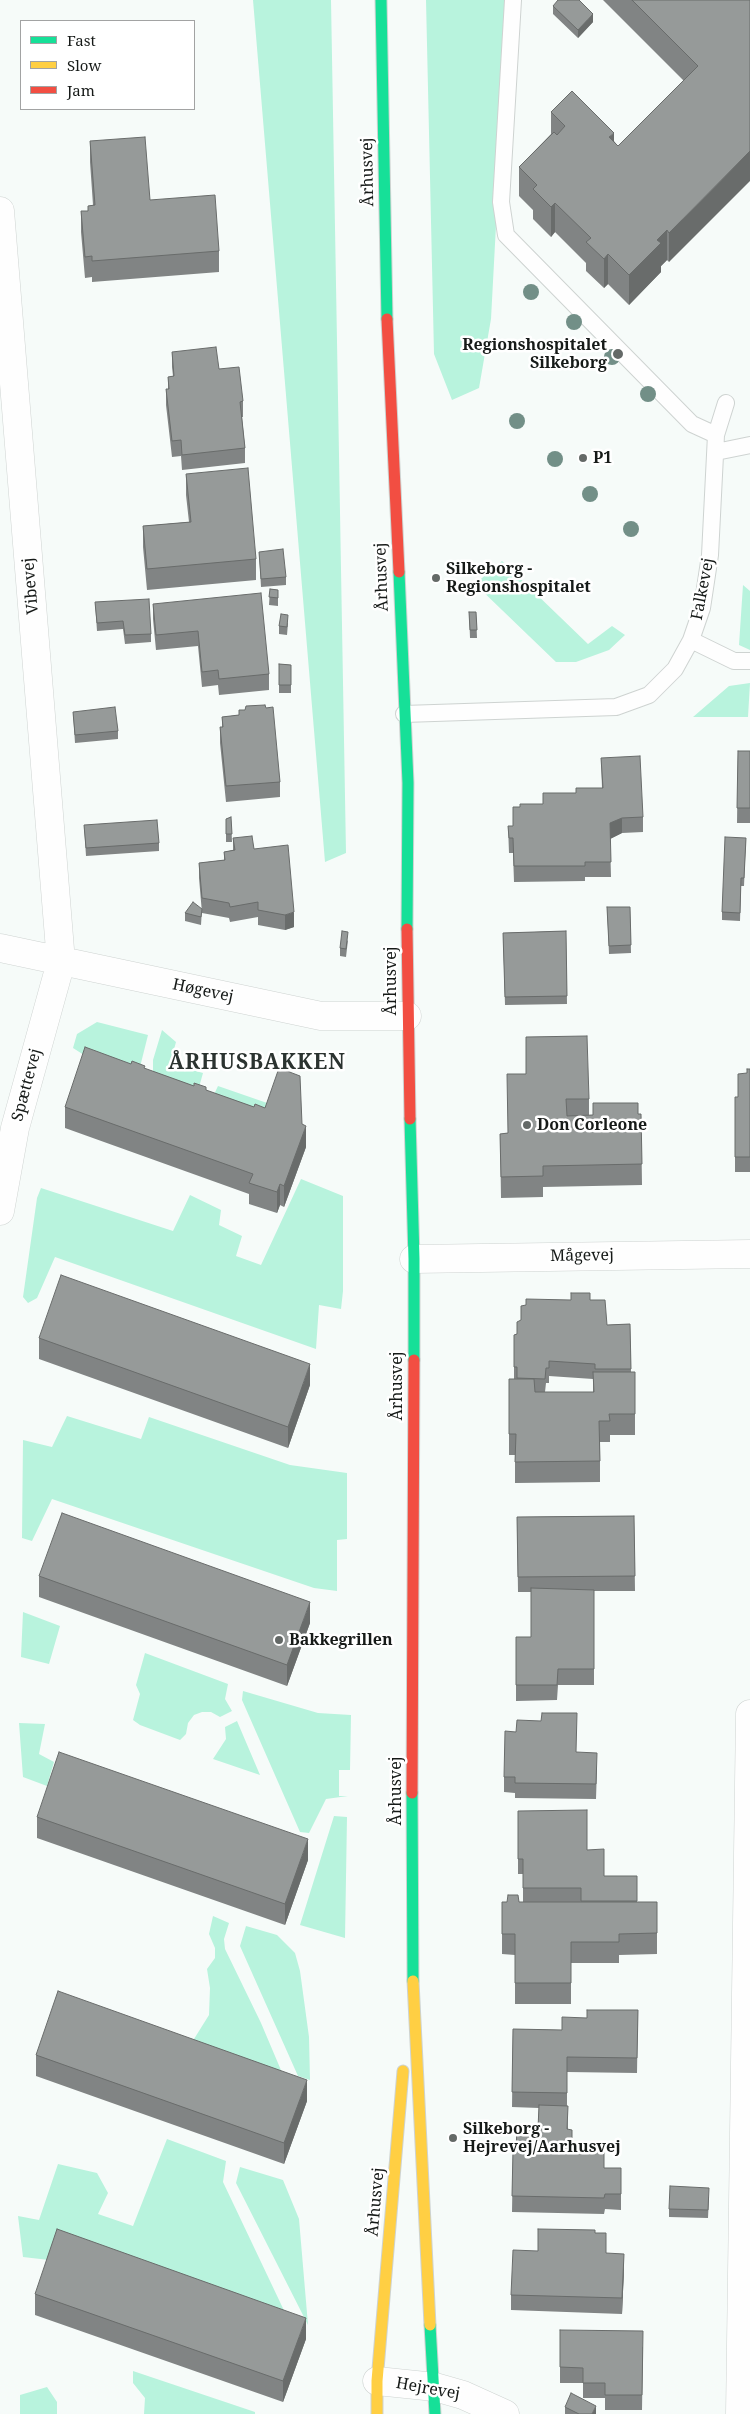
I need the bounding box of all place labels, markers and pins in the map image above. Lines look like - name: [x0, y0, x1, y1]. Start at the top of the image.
- place label: Regionshospitalet Silkeborg: [462, 335, 607, 373]
- marker: Regionshospitalet Silkeborg: [611, 347, 625, 361]
- place label: P1: [593, 448, 612, 468]
- marker: P1: [577, 452, 589, 464]
- place label: Silkeborg - Regionshospitalet: [446, 559, 591, 597]
- marker: Silkeborg - Regionshospitalet: [430, 572, 442, 584]
- place label: Don Corleone: [537, 1115, 647, 1135]
- marker: Don Corleone: [521, 1119, 533, 1131]
- place label: Bakkegrillen: [289, 1630, 393, 1650]
- marker: Bakkegrillen: [273, 1634, 285, 1646]
- place label: Silkeborg - Hejrevej/Aarhusvej: [463, 2119, 621, 2157]
- marker: Silkeborg - Hejrevej/Aarhusvej: [447, 2132, 459, 2144]

